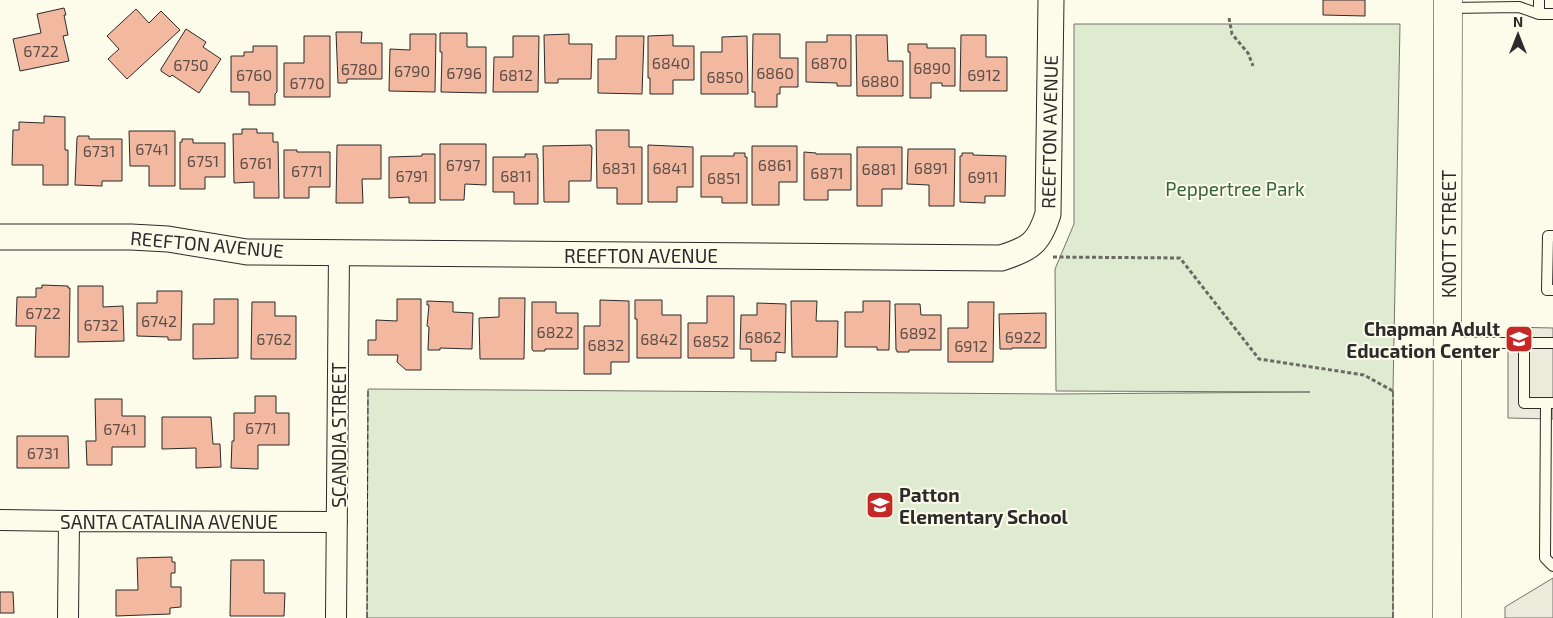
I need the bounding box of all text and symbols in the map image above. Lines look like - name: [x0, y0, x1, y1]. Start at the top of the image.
- north arrow: [1493, 10, 1543, 60]
- text: N: [1513, 13, 1523, 30]
- house number: 6722: [23, 41, 59, 60]
- house number: 6840: [652, 53, 690, 72]
- house number: 6870: [811, 53, 847, 72]
- house number: 6750: [173, 55, 209, 74]
- street label: REEFTON AVENUE: [1036, 55, 1062, 209]
- house number: 6890: [913, 58, 951, 77]
- house number: 6780: [341, 59, 377, 78]
- house number: 6790: [394, 61, 430, 80]
- house number: 6796: [446, 63, 482, 82]
- house number: 6860: [756, 63, 794, 82]
- house number: 6760: [236, 65, 272, 84]
- house number: 6812: [499, 65, 533, 84]
- house number: 6912: [967, 65, 1001, 84]
- house number: 6850: [706, 67, 744, 86]
- house number: 6880: [861, 71, 899, 90]
- house number: 6770: [289, 73, 325, 92]
- house number: 6741: [135, 139, 169, 158]
- house number: 6731: [83, 141, 115, 160]
- house number: 6751: [187, 151, 219, 170]
- house number: 6761: [240, 153, 272, 172]
- house number: 6797: [446, 155, 480, 174]
- house number: 6861: [758, 155, 792, 174]
- house number: 6831: [602, 158, 636, 177]
- house number: 6841: [652, 158, 688, 177]
- house number: 6891: [914, 158, 948, 177]
- house number: 6881: [862, 159, 896, 178]
- house number: 6771: [291, 161, 323, 180]
- house number: 6871: [810, 163, 844, 182]
- house number: 6791: [396, 166, 428, 185]
- house number: 6811: [500, 166, 532, 185]
- house number: 6911: [967, 167, 999, 186]
- house number: 6851: [707, 168, 741, 187]
- street label: KNOTT STREET: [1437, 170, 1460, 298]
- park label: Peppertree Park: [1165, 177, 1305, 200]
- street label: REEFTON AVENUE: [129, 226, 285, 262]
- street label: REEFTON AVENUE: [564, 244, 718, 267]
- house number: 6722: [25, 303, 61, 322]
- house number: 6742: [141, 311, 177, 330]
- house number: 6732: [83, 315, 119, 334]
- place label: Chapman Adult Education Center: [1346, 317, 1500, 362]
- house number: 6822: [537, 322, 573, 341]
- house number: 6892: [899, 323, 937, 342]
- school or university icon: Chapman Adult Education Center: [1504, 324, 1534, 354]
- house number: 6862: [744, 327, 782, 346]
- house number: 6922: [1005, 327, 1041, 346]
- house number: 6762: [256, 329, 292, 348]
- house number: 6842: [640, 329, 678, 348]
- house number: 6852: [693, 331, 729, 350]
- house number: 6832: [588, 335, 624, 354]
- house number: 6912: [954, 336, 988, 355]
- street label: SCANDIA STREET: [327, 362, 350, 508]
- house number: 6771: [245, 418, 277, 437]
- house number: 6741: [103, 419, 137, 438]
- house number: 6731: [27, 443, 59, 462]
- place label: Patton Elementary School: [899, 483, 1069, 529]
- school or university icon: Patton Elementary School: [865, 490, 895, 520]
- street label: SANTA CATALINA AVENUE: [60, 510, 278, 533]

